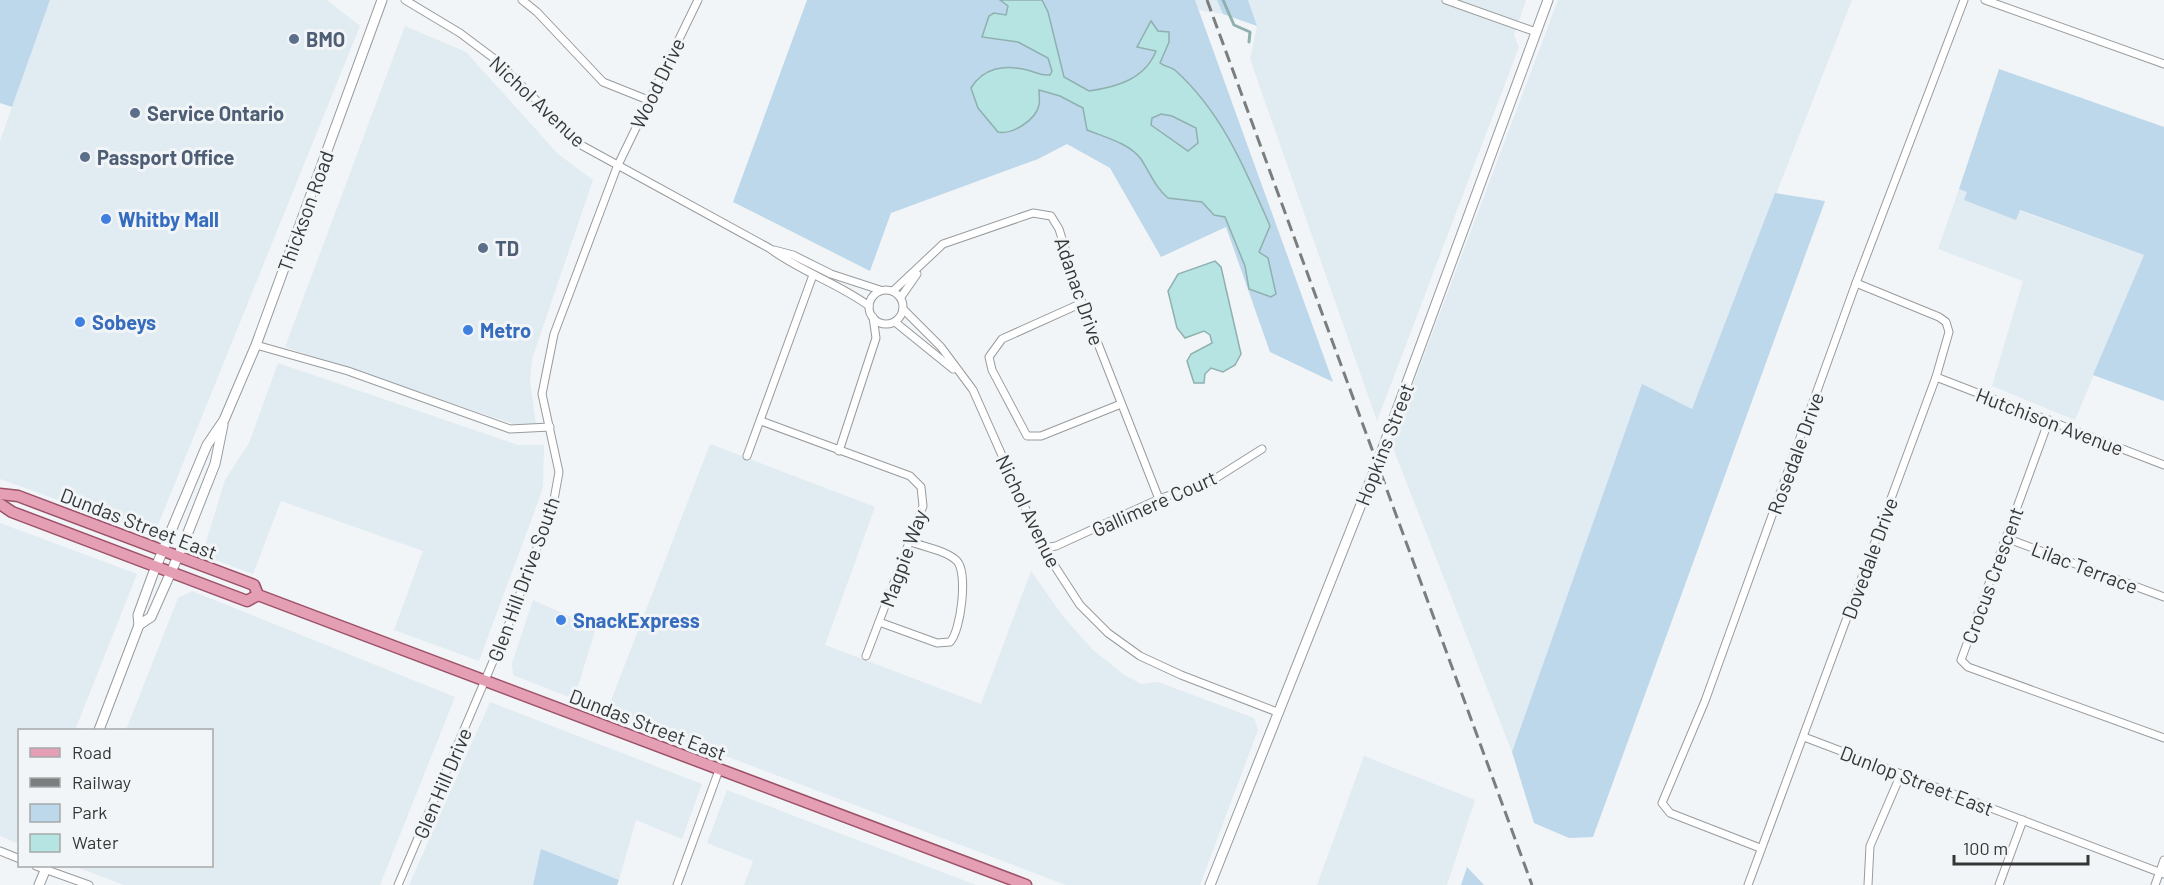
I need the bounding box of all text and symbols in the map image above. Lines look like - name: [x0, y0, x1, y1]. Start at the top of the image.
- place label: BMO: [306, 27, 345, 51]
- marker: BMO: [287, 32, 301, 46]
- street label: Wood Drive: [625, 34, 689, 132]
- street label: Nichol Avenue: [485, 50, 591, 152]
- place label: Service Ontario: [147, 101, 284, 125]
- marker: Service Ontario: [128, 106, 142, 120]
- place label: Passport Office: [97, 145, 235, 169]
- street label: Thickson Road: [272, 147, 338, 275]
- marker: Passport Office: [78, 150, 92, 164]
- place label: Whitby Mall: [118, 207, 219, 231]
- marker: Whitby Mall: [99, 212, 113, 226]
- street label: Adanac Drive: [1050, 234, 1110, 348]
- place label: TD: [495, 236, 519, 260]
- marker: TD: [476, 241, 490, 255]
- place label: Sobeys: [92, 310, 156, 334]
- marker: Sobeys: [73, 315, 87, 329]
- place label: Metro: [480, 318, 531, 342]
- marker: Metro: [461, 323, 475, 337]
- street label: Hopkins Street: [1350, 379, 1418, 509]
- street label: Hutchison Avenue: [1973, 382, 2127, 460]
- street label: Rosedale Drive: [1762, 389, 1828, 517]
- street label: Nichol Avenue: [991, 451, 1067, 571]
- street label: Gallimere Court: [1088, 465, 1220, 541]
- street label: Dundas Street East: [57, 482, 221, 564]
- street label: Glen Hill Drive South: [482, 493, 564, 665]
- street label: Dovedale Drive: [1836, 494, 1902, 622]
- street label: Crocus Crescent: [1956, 503, 2028, 647]
- street label: Magpie Way: [874, 506, 932, 610]
- street label: Lilac Terrace: [2028, 536, 2142, 598]
- place label: SnackExpress: [573, 608, 700, 632]
- marker: SnackExpress: [554, 613, 568, 627]
- street label: Dundas Street East: [566, 683, 730, 765]
- street label: Glen Hill Drive: [408, 724, 476, 842]
- legend: [18, 729, 213, 867]
- street label: Dunlop Street East: [1837, 740, 1997, 820]
- text: Road: [72, 741, 112, 763]
- text: Railway: [72, 771, 131, 793]
- text: Park: [72, 801, 107, 823]
- scale bar: [1954, 828, 2088, 866]
- text: Water: [72, 831, 119, 853]
- text: 100 m: [1963, 837, 2008, 859]

